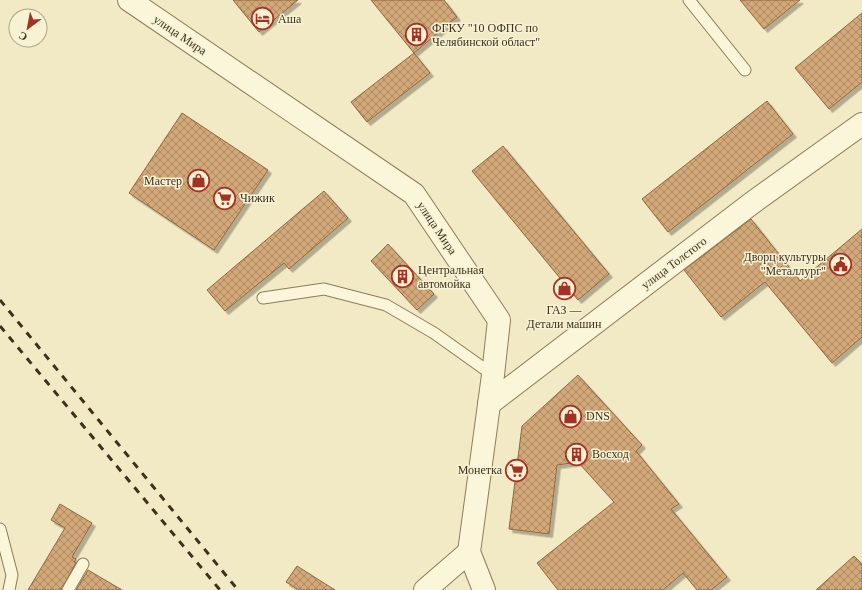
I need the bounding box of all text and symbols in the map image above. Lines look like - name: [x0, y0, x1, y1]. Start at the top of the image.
- hotel icon: Аша: [249, 6, 275, 32]
- north arrow: [8, 8, 48, 48]
- street label: улица Мира: [151, 12, 210, 58]
- place label: Аша: [278, 12, 302, 26]
- place label: ФГКУ "10 ОФПС по Челябинской област": [432, 21, 540, 49]
- building icon: ФГКУ "10 ОФПС по Челябинской област": [404, 22, 430, 48]
- text: С: [16, 29, 29, 44]
- shop icon: Мастер: [185, 168, 211, 194]
- place label: Мастер: [144, 174, 182, 188]
- supermarket icon: Чижик: [212, 185, 238, 211]
- place label: Чижик: [240, 191, 275, 205]
- street label: улица Мира: [414, 199, 460, 258]
- street label: улица Толстого: [639, 234, 709, 292]
- place label: Дворц культуры "Металлург": [744, 250, 826, 278]
- public building icon: Дворц культуры "Металлург": [828, 251, 854, 277]
- place label: Центральная автомойка: [418, 263, 484, 291]
- building icon: Центральная автомойка: [389, 264, 415, 290]
- shop icon: ГАЗ — Детали машин: [551, 276, 577, 302]
- place label: ГАЗ — Детали машин: [527, 303, 602, 331]
- shop icon: DNS: [557, 403, 583, 429]
- place label: DNS: [586, 409, 610, 423]
- building icon: Восход: [563, 441, 589, 467]
- place label: Восход: [592, 447, 629, 461]
- supermarket icon: Монетка: [504, 457, 530, 483]
- place label: Монетка: [458, 463, 503, 477]

